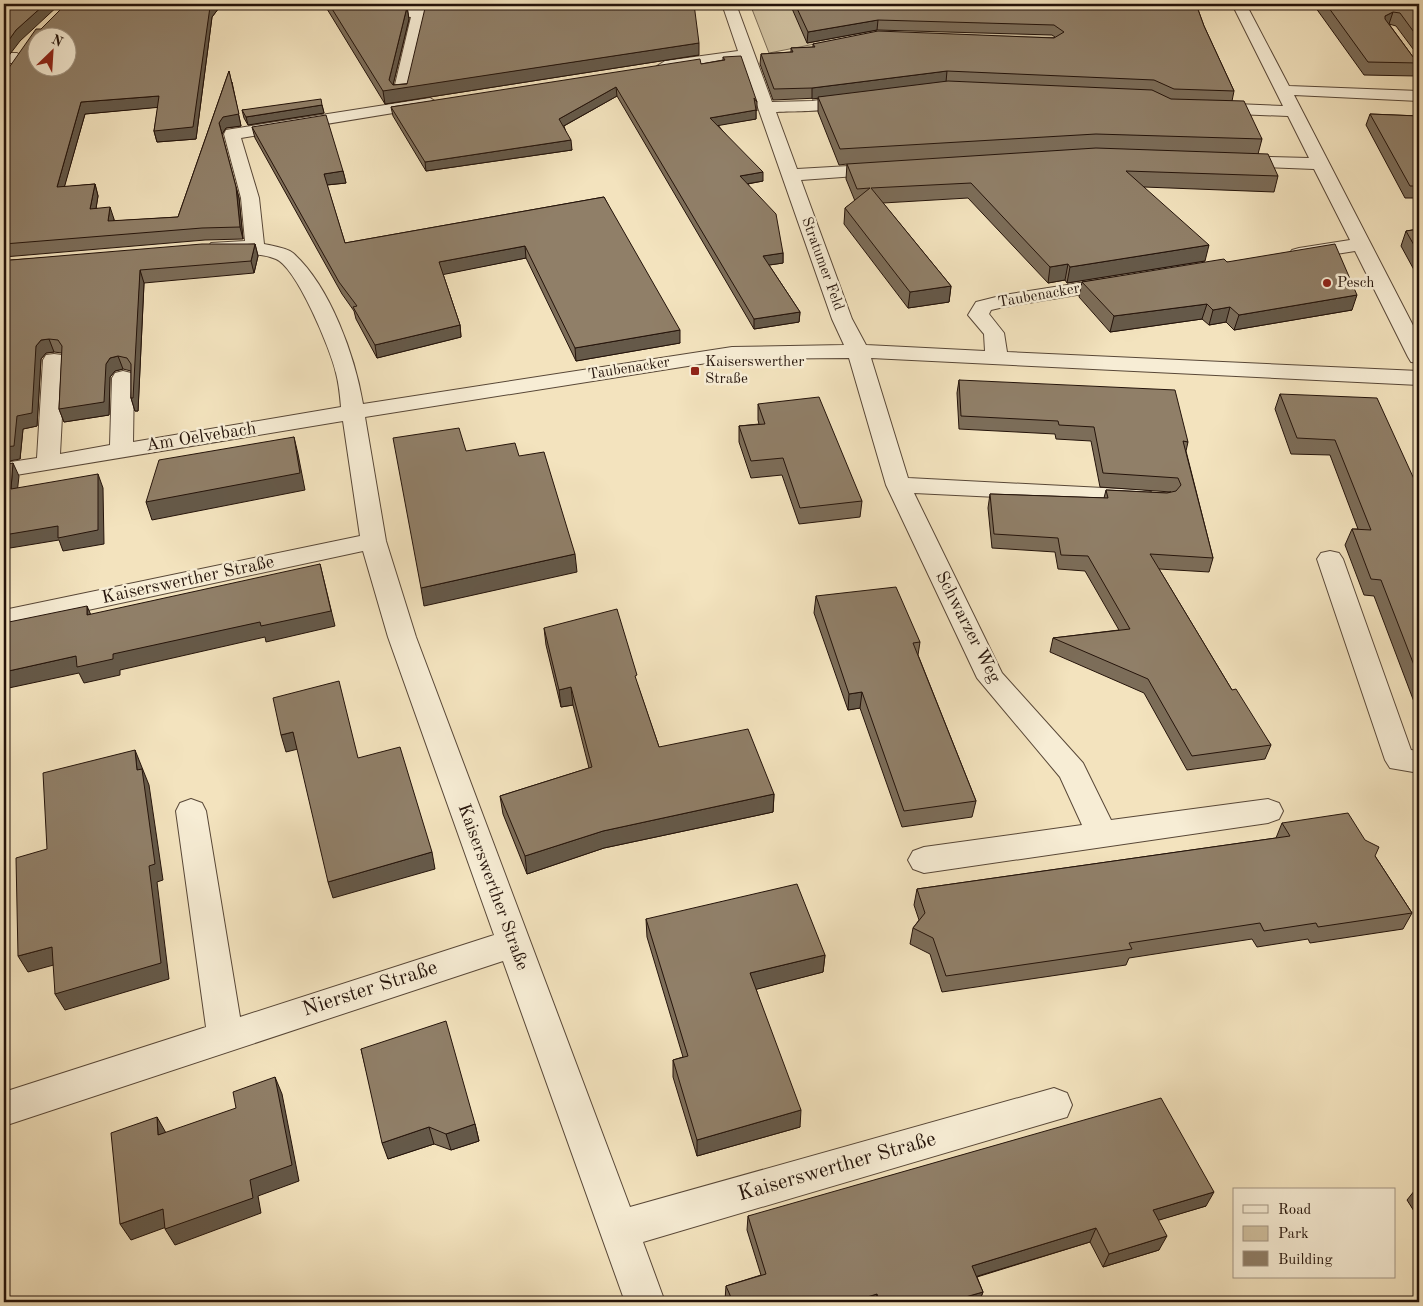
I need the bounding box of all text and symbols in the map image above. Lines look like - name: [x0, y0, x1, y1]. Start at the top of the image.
- north arrow: [28, 28, 78, 78]
- text: N: [49, 33, 65, 50]
- street label: Stratumer Feld: [798, 215, 846, 313]
- place label: Pesch: [1337, 276, 1375, 291]
- marker: Pesch: [1321, 277, 1333, 289]
- street label: Taubenacker: [997, 281, 1081, 311]
- street label: Taubenacker: [587, 355, 671, 383]
- place label: Kaiserswerther Straße: [705, 355, 804, 387]
- marker: Kaiserswerther Straße: [689, 365, 701, 377]
- street label: Am Oelvebach: [145, 419, 258, 455]
- street label: Kaiserswerther Straße: [100, 553, 276, 607]
- street label: Schwarzer Weg: [932, 568, 1004, 686]
- street label: Kaiserswerther Straße: [454, 801, 532, 973]
- street label: Nierster Straße: [300, 957, 440, 1021]
- street label: Kaiserswerther Straße: [736, 1129, 938, 1205]
- legend: [1233, 1188, 1396, 1278]
- text: Road: [1278, 1203, 1312, 1218]
- text: Park: [1278, 1227, 1309, 1242]
- text: Building: [1278, 1253, 1333, 1268]

